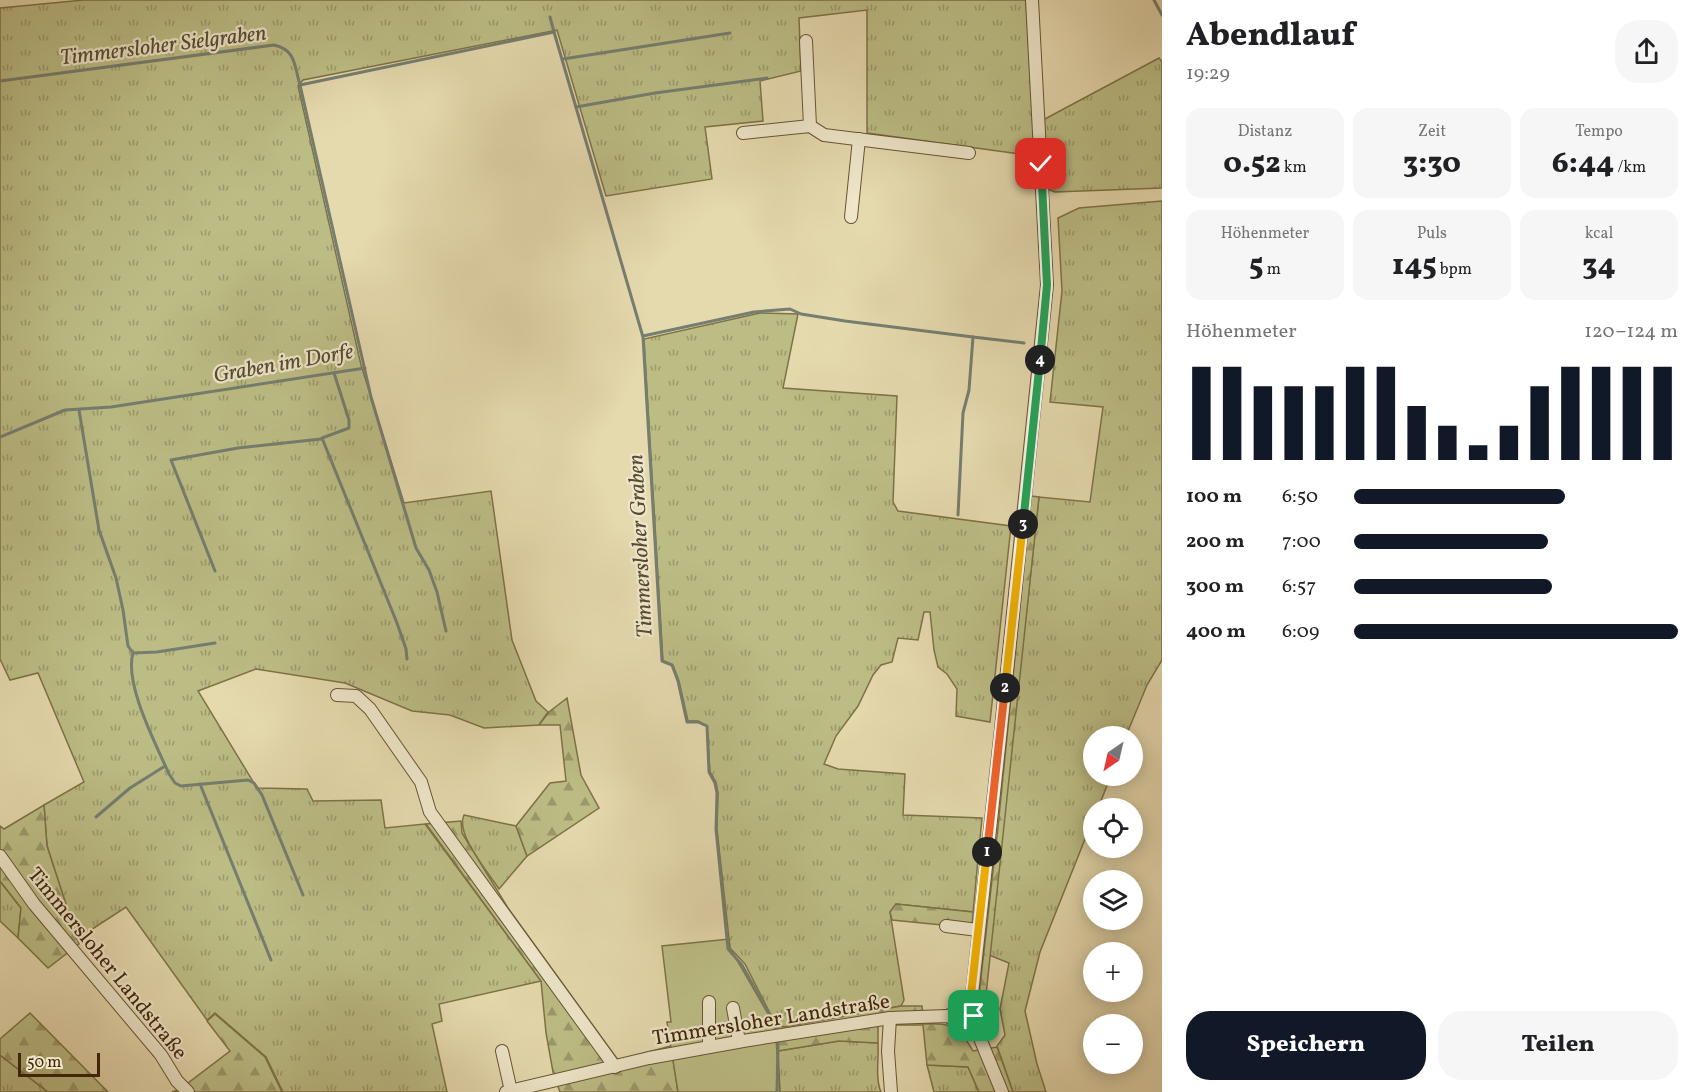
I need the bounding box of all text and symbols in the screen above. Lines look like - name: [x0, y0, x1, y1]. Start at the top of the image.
- text: Abendlauf: [1186, 14, 1355, 60]
- water label: Timmersloher Sielgraben: [58, 18, 268, 75]
- button: share: [1615, 20, 1678, 83]
- text: 19:29: [1186, 60, 1230, 88]
- text: Distanz: [1238, 121, 1292, 143]
- text: Zeit: [1418, 121, 1446, 143]
- text: Tempo: [1575, 121, 1623, 143]
- pin: [1015, 138, 1066, 189]
- text: 0.52: [1223, 143, 1281, 185]
- text: 3:30: [1403, 143, 1461, 185]
- text: 6:44: [1552, 143, 1614, 185]
- icon: check: [1024, 147, 1057, 180]
- text: km: [1281, 157, 1307, 179]
- text: /km: [1614, 157, 1646, 179]
- text: Höhenmeter: [1221, 223, 1309, 245]
- text: Puls: [1417, 223, 1447, 245]
- text: kcal: [1585, 223, 1613, 245]
- text: 5: [1249, 245, 1264, 287]
- text: 145: [1392, 245, 1437, 287]
- text: 34: [1582, 245, 1616, 287]
- text: m: [1264, 259, 1281, 281]
- text: bpm: [1437, 259, 1472, 281]
- text: Höhenmeter: [1186, 318, 1297, 346]
- text: 120–124 m: [1584, 318, 1678, 346]
- water label: Graben im Dorfe: [211, 337, 356, 392]
- pin: 4: [1025, 345, 1055, 375]
- text: 4: [1035, 349, 1045, 371]
- water label: Timmersloher Graben: [621, 453, 662, 638]
- text: 100 m: [1186, 483, 1242, 511]
- text: 6:50: [1282, 483, 1318, 511]
- pin: 3: [1008, 509, 1038, 539]
- text: 3: [1019, 513, 1027, 535]
- text: 200 m: [1186, 528, 1244, 556]
- text: 7:00: [1282, 528, 1321, 556]
- text: 300 m: [1186, 573, 1244, 601]
- text: 6:57: [1282, 573, 1316, 601]
- text: 400 m: [1186, 618, 1246, 646]
- text: 6:09: [1282, 618, 1319, 646]
- pin: 2: [990, 673, 1020, 703]
- text: 2: [1001, 677, 1009, 699]
- north arrow: [1083, 726, 1143, 786]
- map controls: [1083, 726, 1143, 1074]
- button: locate: [1083, 798, 1143, 858]
- pin: 1: [972, 837, 1002, 867]
- text: 1: [984, 841, 990, 863]
- street label: Timmersloher Landstraße: [20, 862, 194, 1066]
- button: layers: [1083, 870, 1143, 930]
- button: +: [1083, 942, 1143, 1002]
- street label: Timmersloher Landstraße: [650, 987, 892, 1054]
- pin: [948, 990, 999, 1041]
- icon: arrive: [957, 999, 990, 1032]
- button: Speichern: [1186, 1011, 1426, 1080]
- button: Teilen: [1438, 1011, 1678, 1080]
- button: −: [1083, 1014, 1143, 1074]
- scale bar: [18, 1050, 100, 1078]
- text: 50 m: [27, 1052, 61, 1074]

